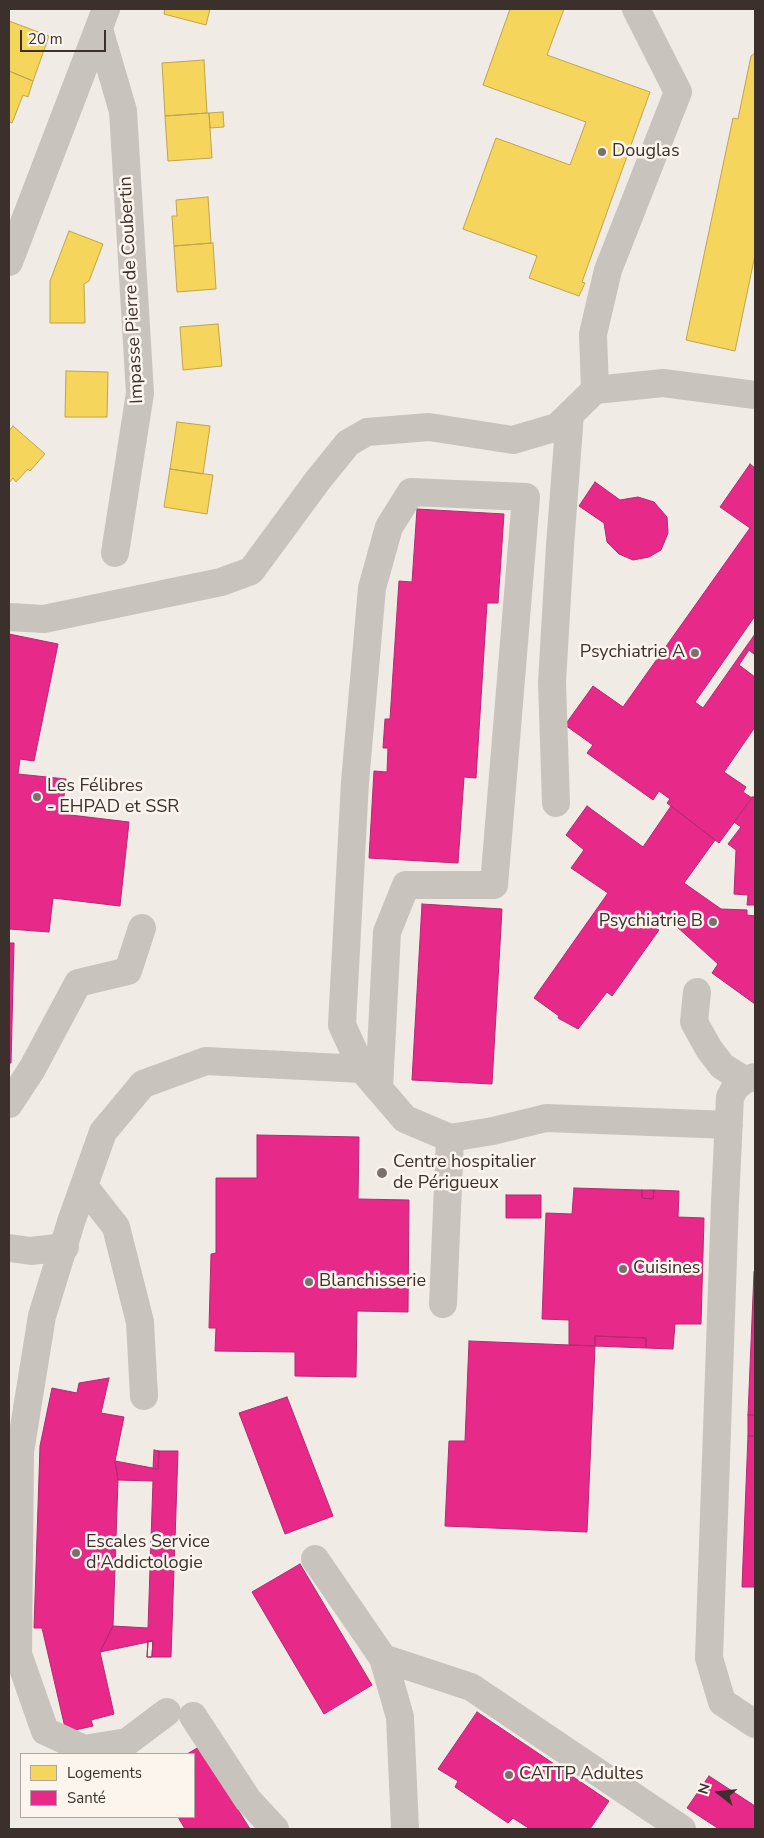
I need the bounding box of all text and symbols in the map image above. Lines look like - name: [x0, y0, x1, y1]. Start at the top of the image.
- scale bar: [22, 20, 109, 52]
- text: 20 m: [28, 29, 63, 49]
- place label: Douglas: [612, 141, 680, 163]
- marker: Douglas: [596, 146, 608, 158]
- street label: Impasse Pierre de Coubertin: [115, 176, 149, 404]
- place label: Psychiatrie A: [580, 642, 685, 664]
- marker: Psychiatrie A: [689, 647, 701, 659]
- place label: Les Félibres - EHPAD et SSR: [47, 776, 179, 819]
- marker: Les Félibres - EHPAD et SSR: [31, 791, 43, 803]
- place label: Psychiatrie B: [599, 911, 703, 933]
- marker: Psychiatrie B: [707, 916, 719, 928]
- place label: Centre hospitalier de Périgueux: [393, 1152, 536, 1194]
- marker: Centre hospitalier de Périgueux: [375, 1166, 389, 1180]
- place label: Cuisines: [633, 1258, 700, 1280]
- marker: Cuisines: [617, 1263, 629, 1275]
- place label: Blanchisserie: [319, 1271, 426, 1293]
- marker: Blanchisserie: [303, 1276, 315, 1288]
- place label: Escales Service d'Addictologie: [86, 1532, 210, 1575]
- marker: Escales Service d'Addictologie: [70, 1547, 82, 1559]
- legend: [20, 1753, 195, 1818]
- text: Logements: [67, 1763, 142, 1783]
- place label: CATTP Adultes: [519, 1764, 644, 1786]
- north arrow: [694, 1768, 744, 1818]
- marker: CATTP Adultes: [503, 1769, 515, 1781]
- text: N: [694, 1781, 715, 1796]
- text: Santé: [67, 1788, 106, 1808]

